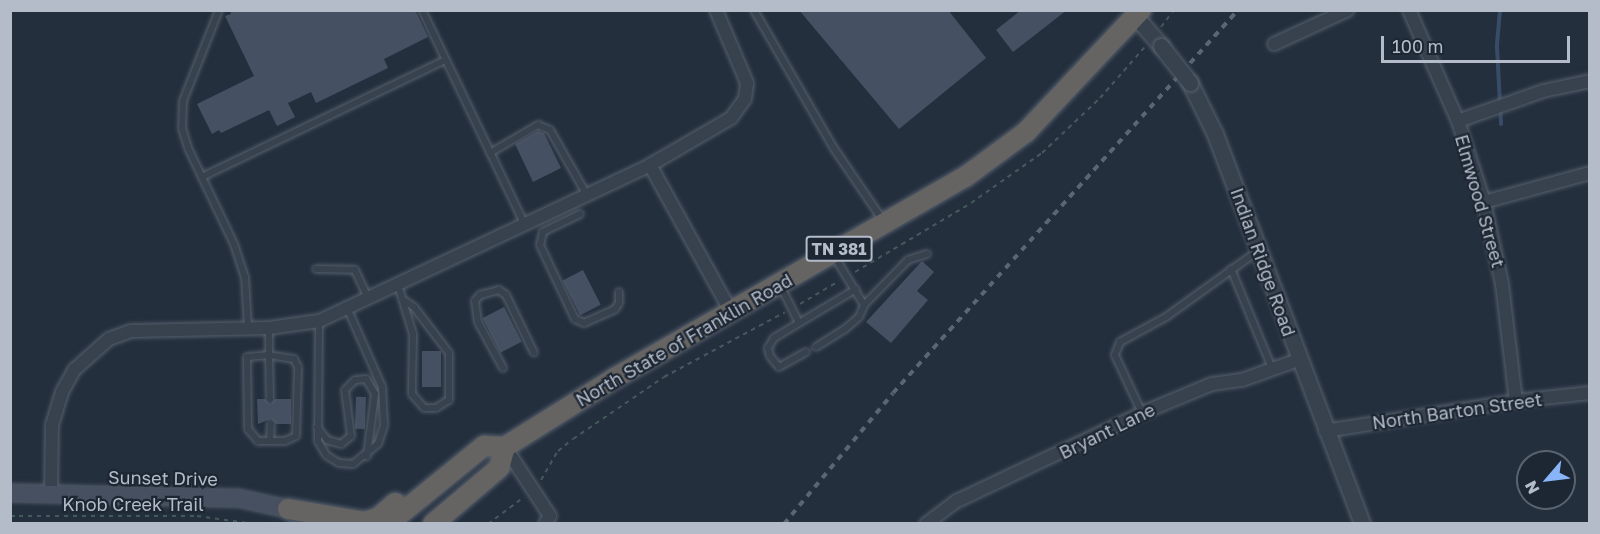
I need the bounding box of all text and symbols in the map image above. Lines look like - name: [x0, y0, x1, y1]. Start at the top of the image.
- scale bar: [1384, 24, 1573, 62]
- text: 100 m: [1392, 35, 1443, 57]
- street label: Elmwood Street: [1451, 132, 1509, 270]
- street label: Indian Ridge Road: [1226, 185, 1300, 339]
- road number: TN 381: [804, 236, 874, 262]
- street label: North State of Franklin Road: [572, 269, 796, 411]
- street label: North Barton Street: [1371, 388, 1543, 434]
- street label: Bryant Lane: [1056, 398, 1158, 464]
- north arrow: [1516, 450, 1576, 510]
- street label: Sunset Drive: [108, 466, 218, 490]
- text: N: [1520, 477, 1544, 498]
- street label: Knob Creek Trail: [62, 493, 204, 515]

